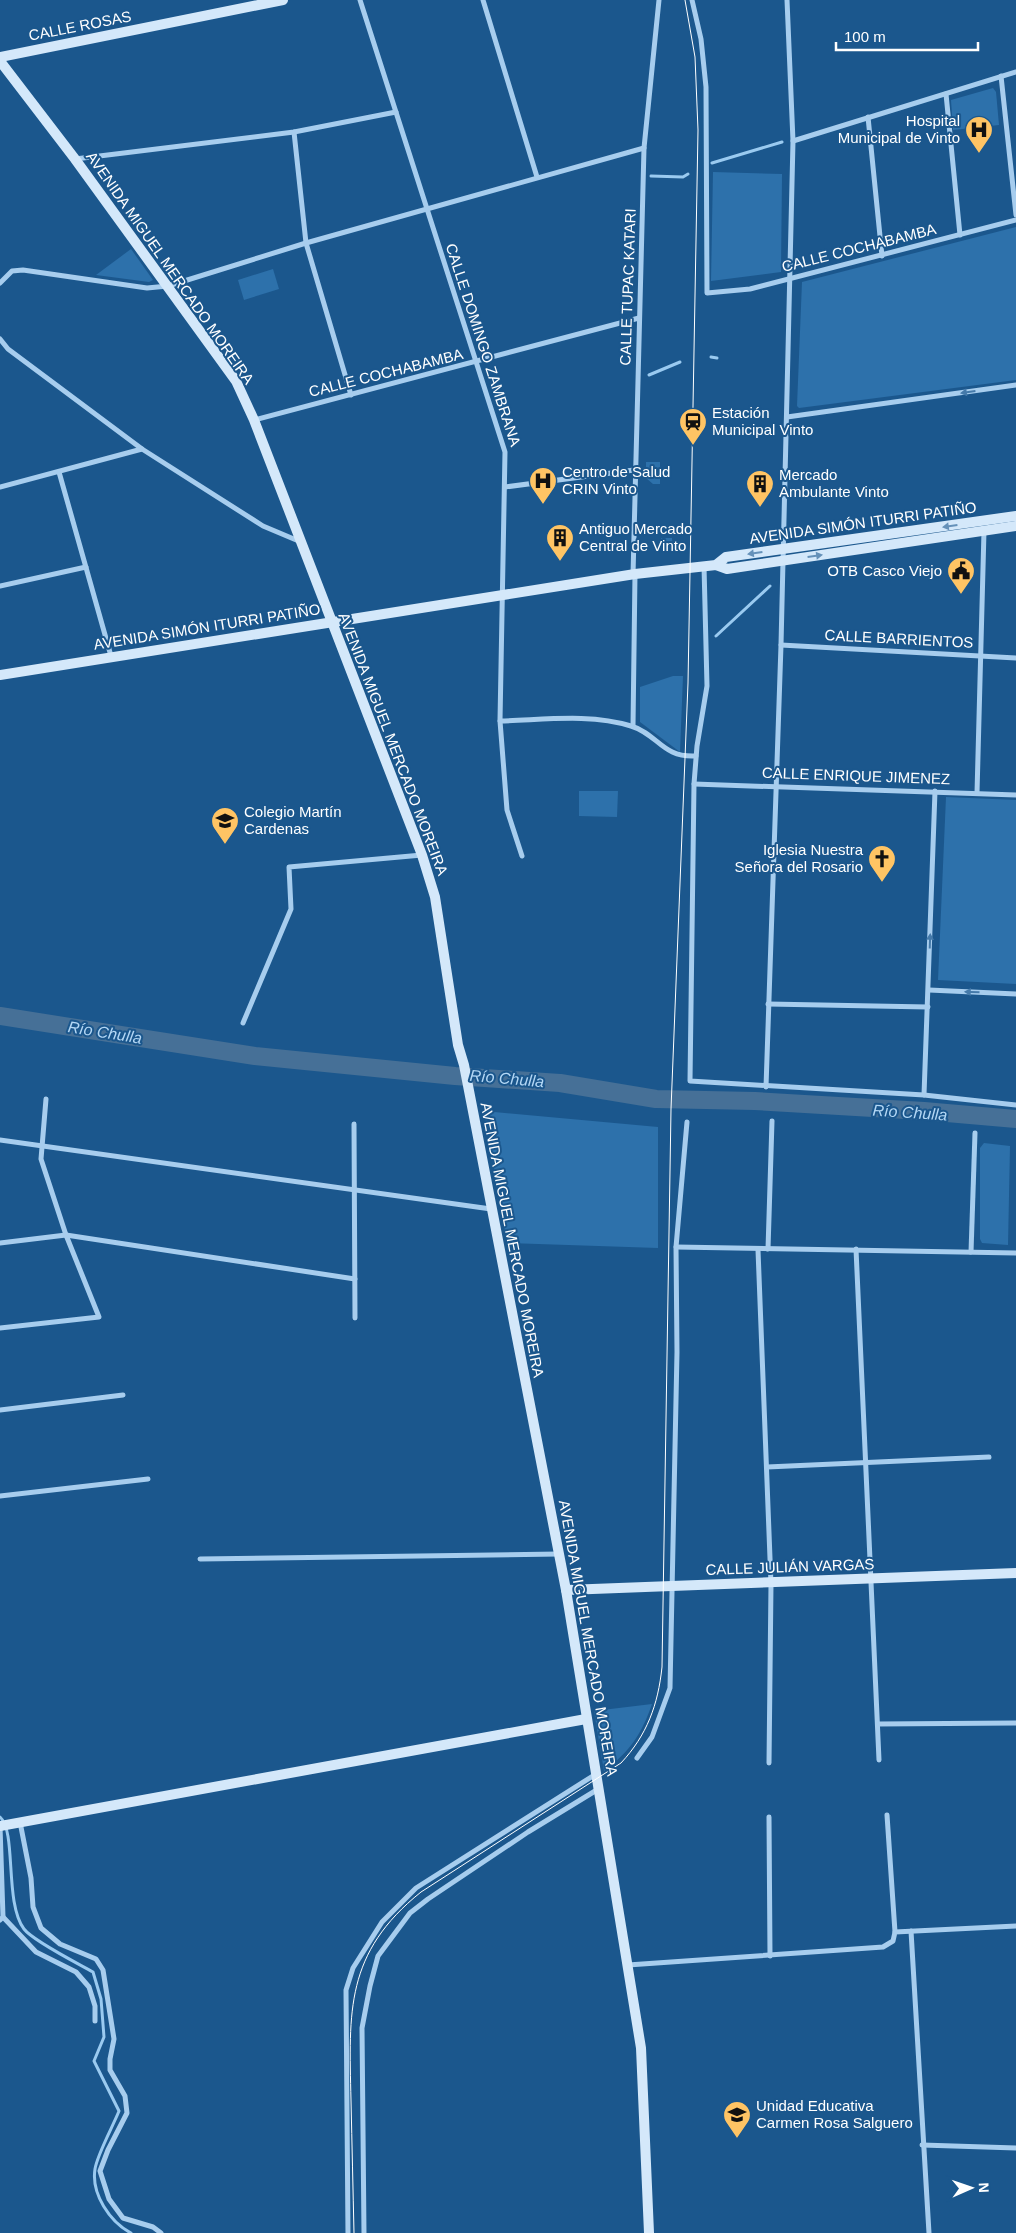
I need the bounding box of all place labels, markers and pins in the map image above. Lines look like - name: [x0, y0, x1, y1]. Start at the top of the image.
- place label: Hospital Municipal de Vinto: [838, 112, 960, 146]
- hospital icon: Hospital Municipal de Vinto: [964, 115, 994, 154]
- place label: Estación Municipal Vinto: [712, 404, 813, 438]
- station icon: Estación Municipal Vinto: [678, 407, 708, 446]
- place label: Centro de Salud CRIN Vinto: [562, 463, 670, 497]
- hospital icon: Centro de Salud CRIN Vinto: [528, 466, 558, 505]
- place label: Mercado Ambulante Vinto: [779, 466, 889, 500]
- building icon: Mercado Ambulante Vinto: [745, 469, 775, 508]
- place label: Antiguo Mercado Central de Vinto: [579, 520, 692, 554]
- building icon: Antiguo Mercado Central de Vinto: [545, 523, 575, 562]
- public building icon: OTB Casco Viejo: [946, 556, 976, 595]
- place label: OTB Casco Viejo: [827, 562, 942, 579]
- place label: Colegio Martín Cardenas: [244, 803, 342, 837]
- school or university icon: Colegio Martín Cardenas: [210, 806, 240, 845]
- place label: Iglesia Nuestra Señora del Rosario: [735, 841, 864, 875]
- church icon: Iglesia Nuestra Señora del Rosario: [867, 844, 897, 883]
- place label: Unidad Educativa Carmen Rosa Salguero: [756, 2097, 913, 2131]
- school or university icon: Unidad Educativa Carmen Rosa Salguero: [722, 2100, 752, 2139]

